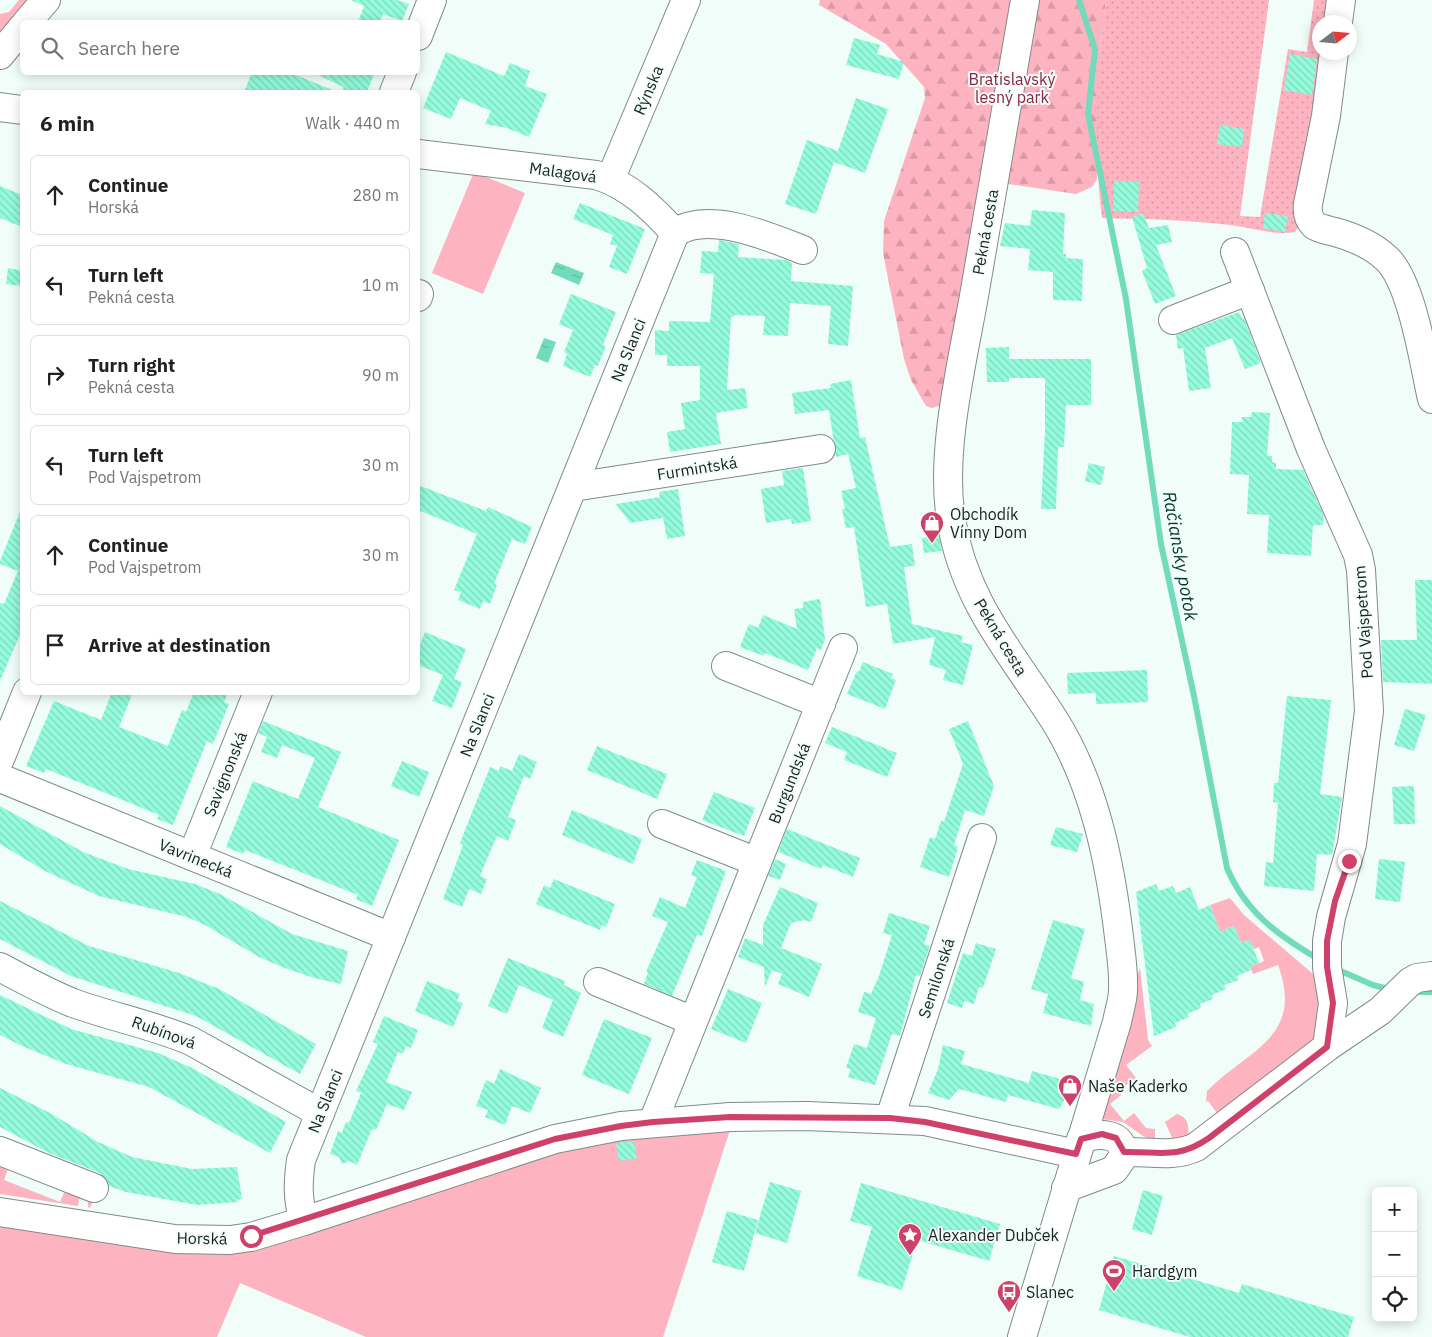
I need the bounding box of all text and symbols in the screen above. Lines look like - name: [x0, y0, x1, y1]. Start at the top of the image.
- north arrow: [1312, 15, 1357, 60]
- search box: [20, 20, 420, 75]
- icon: search: [38, 34, 66, 62]
- text: Search here: [78, 36, 180, 60]
- street label: Rýnska: [629, 62, 668, 118]
- park label: Bratislavský lesný park: [968, 69, 1056, 107]
- text: 6 min: [40, 109, 95, 137]
- text: Walk · 440 m: [305, 113, 400, 133]
- street label: Malagová: [528, 157, 598, 187]
- text: Continue: [88, 173, 168, 197]
- icon: ahead: [41, 181, 69, 209]
- text: 280 m: [352, 185, 399, 205]
- street label: Pekná cesta: [968, 187, 1002, 276]
- text: Horská: [88, 197, 139, 217]
- text: Turn left: [88, 263, 164, 287]
- icon: left: [41, 271, 69, 299]
- text: 10 m: [362, 275, 399, 295]
- text: Pekná cesta: [88, 287, 175, 307]
- street label: Na Slanci: [606, 315, 650, 385]
- text: Turn right: [88, 353, 175, 377]
- icon: right: [41, 361, 69, 389]
- text: 90 m: [362, 365, 399, 385]
- text: Pekná cesta: [88, 377, 175, 397]
- text: Turn left: [88, 443, 164, 467]
- icon: left: [41, 451, 69, 479]
- street label: Furmintská: [655, 452, 739, 484]
- text: 30 m: [362, 455, 399, 475]
- text: Pod Vajspetrom: [88, 467, 201, 487]
- water label: Račiansky potok: [1158, 489, 1203, 623]
- place label: Obchodík Vínny Dom: [950, 504, 1027, 542]
- shop icon: Obchodík Vínny Dom: [919, 510, 945, 544]
- text: Continue: [88, 533, 168, 557]
- icon: ahead: [41, 541, 69, 569]
- text: 30 m: [362, 545, 399, 565]
- text: Pod Vajspetrom: [88, 557, 201, 577]
- street label: Pod Vajspetrom: [1349, 565, 1377, 679]
- street label: Pekná cesta: [970, 595, 1032, 680]
- icon: arrive: [41, 631, 69, 659]
- text: Arrive at destination: [88, 633, 271, 657]
- street label: Na Slanci: [455, 690, 499, 760]
- street label: Savignonská: [199, 728, 251, 819]
- street label: Burgundská: [764, 739, 814, 826]
- street label: Vavrinecká: [156, 834, 236, 882]
- route end: [1338, 850, 1361, 873]
- street label: Semilonská: [914, 935, 958, 1021]
- street label: Rubínová: [129, 1011, 199, 1053]
- street label: Na Slanci: [303, 1066, 347, 1136]
- shop icon: Naše Kaderko: [1057, 1073, 1083, 1107]
- place label: Naše Kaderko: [1088, 1076, 1188, 1096]
- map controls: [1372, 1187, 1417, 1322]
- button: +: [1372, 1187, 1417, 1232]
- place icon: Alexander Dubček: [897, 1222, 923, 1256]
- route start: [240, 1225, 263, 1248]
- place label: Alexander Dubček: [928, 1225, 1059, 1245]
- street label: Horská: [176, 1228, 228, 1248]
- button: −: [1372, 1232, 1417, 1277]
- sports icon: Hardgym: [1101, 1258, 1127, 1292]
- place label: Hardgym: [1132, 1261, 1197, 1281]
- button: locate: [1372, 1277, 1417, 1322]
- bus stop icon: Slanec: [996, 1279, 1022, 1313]
- place label: Slanec: [1026, 1282, 1074, 1302]

